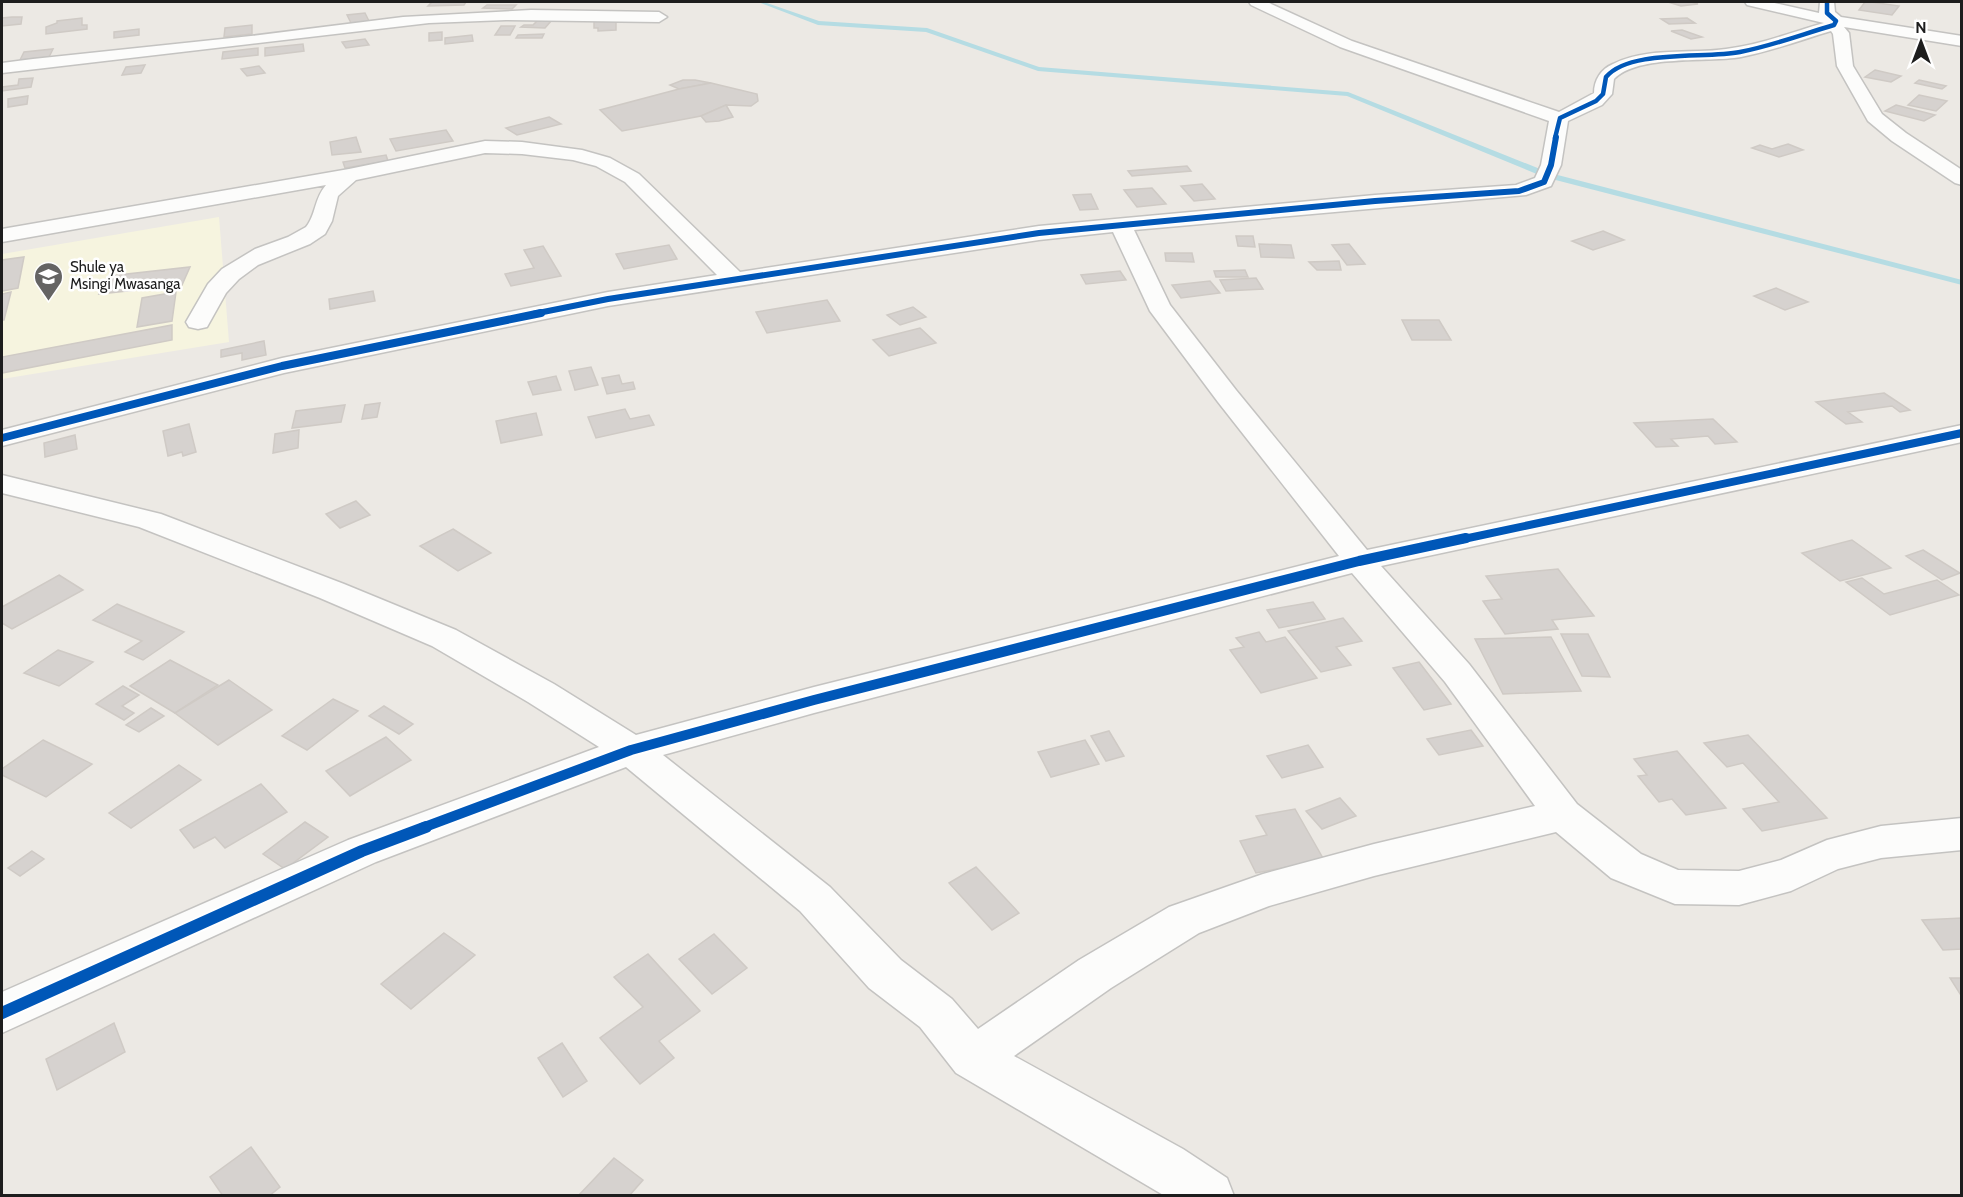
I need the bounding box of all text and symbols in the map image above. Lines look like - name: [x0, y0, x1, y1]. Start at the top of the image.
- north arrow: [1891, 12, 1951, 72]
- text: N: [1915, 18, 1927, 37]
- place label: Shule ya Msingi Mwasanga: [70, 258, 181, 293]
- school or university icon: Shule ya Msingi Mwasanga: [33, 260, 65, 302]

